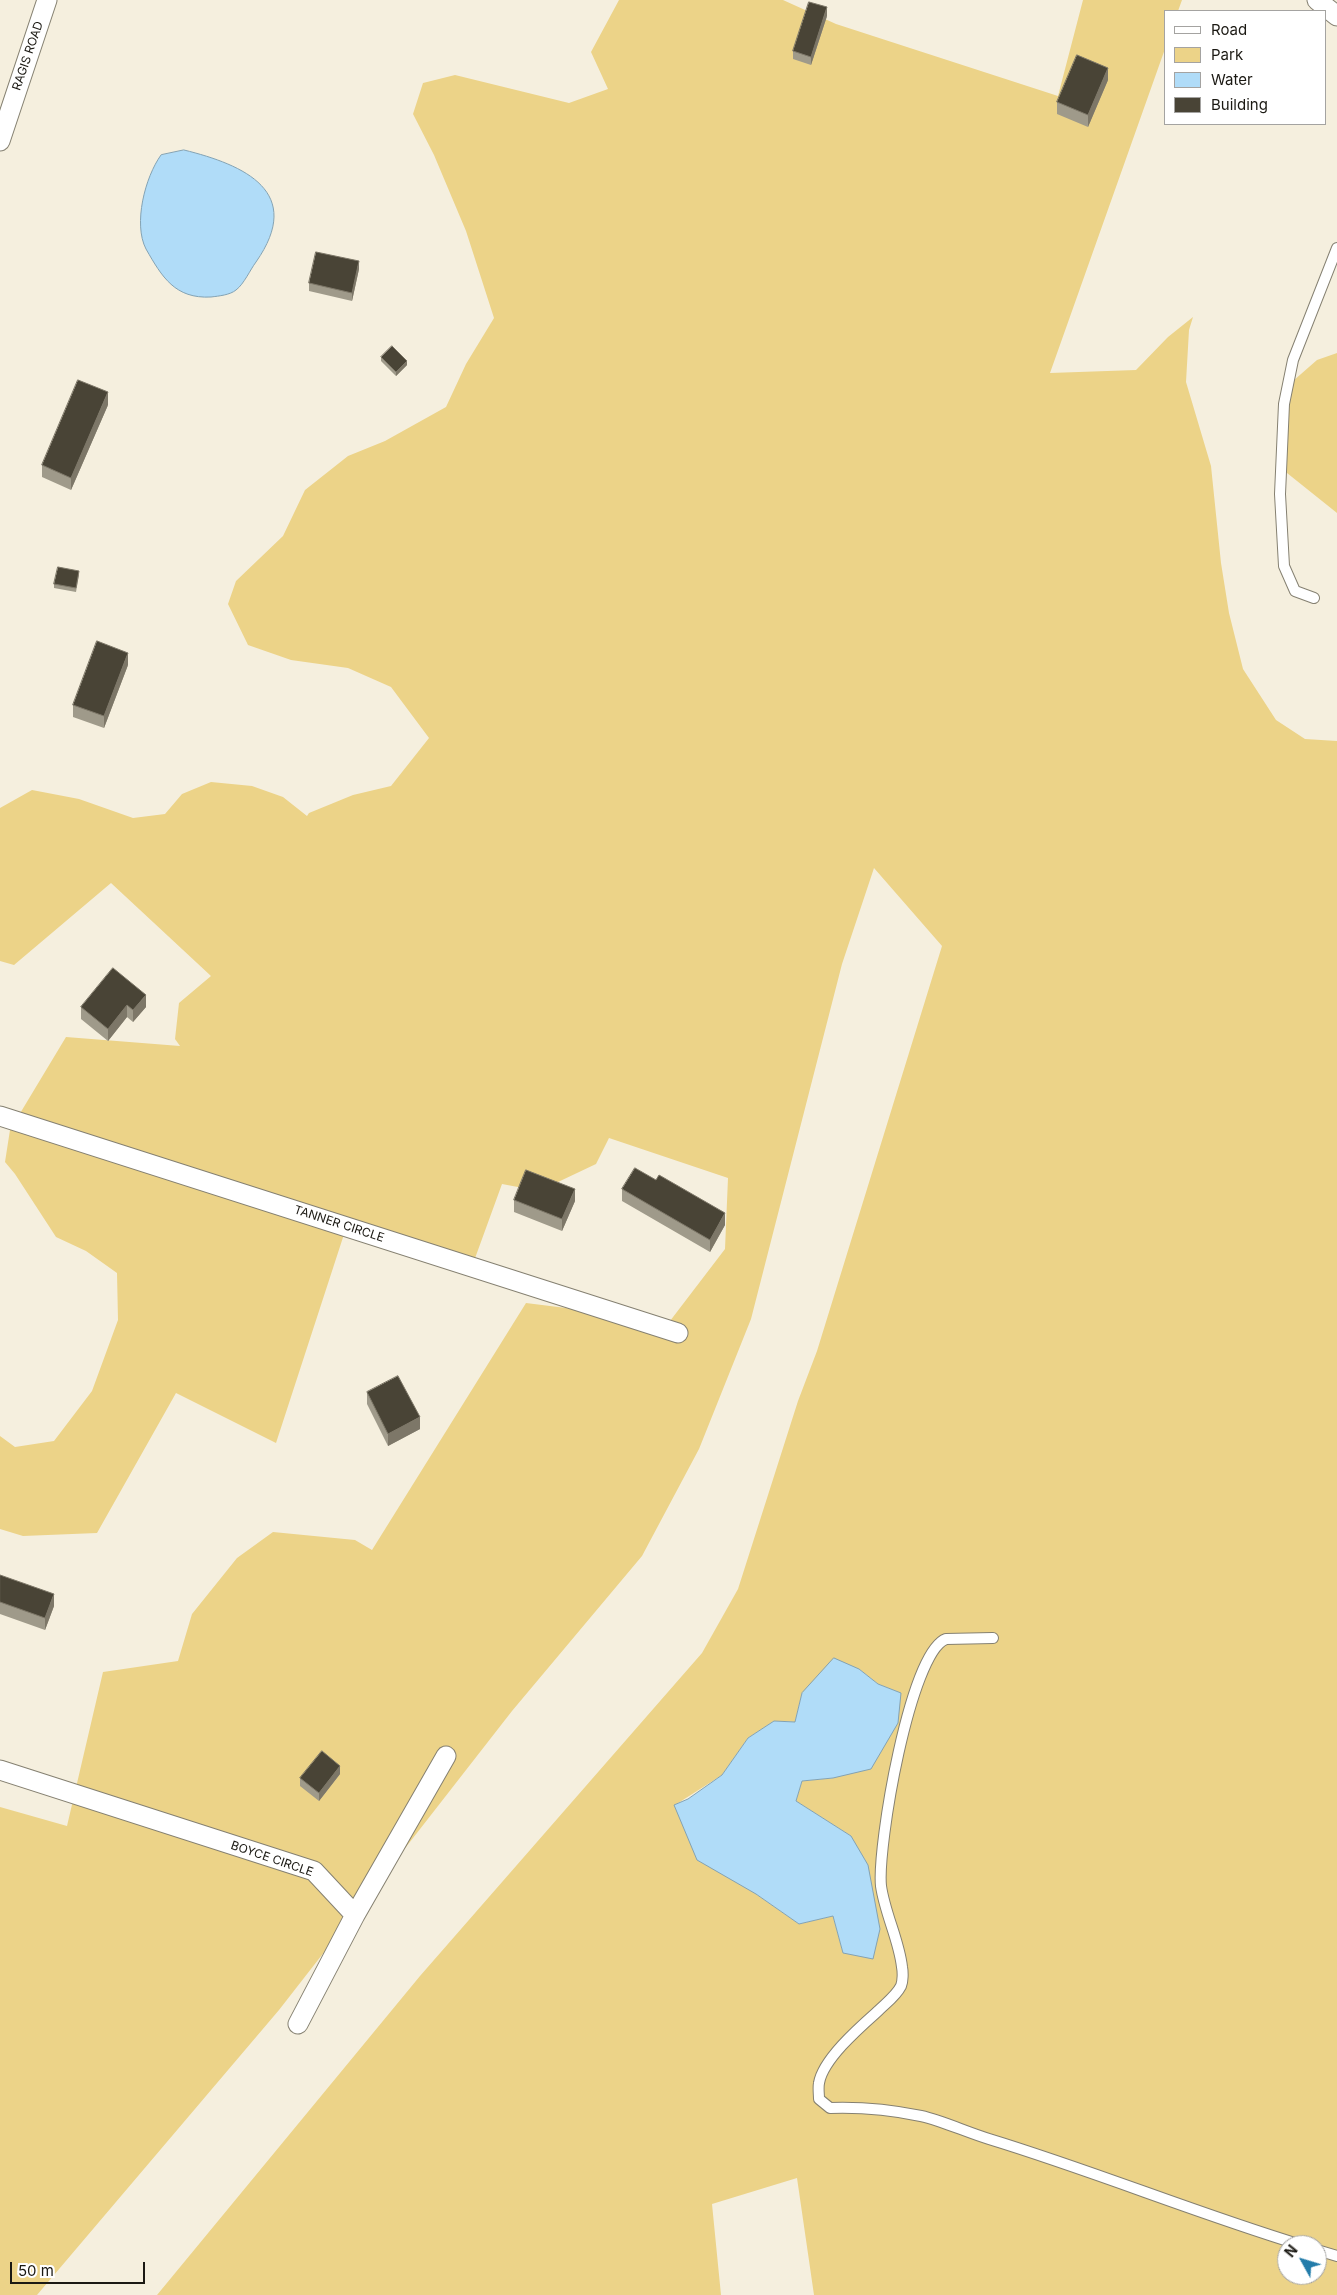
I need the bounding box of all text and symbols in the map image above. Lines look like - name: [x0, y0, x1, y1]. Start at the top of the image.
- legend: [1164, 10, 1327, 125]
- street label: RAGIS ROAD: [9, 19, 47, 93]
- text: Road: [1211, 20, 1247, 39]
- text: Park: [1211, 45, 1243, 64]
- text: Water: [1211, 70, 1253, 89]
- text: Building: [1211, 95, 1268, 114]
- street label: TANNER CIRCLE: [292, 1203, 386, 1245]
- street label: BOYCE CIRCLE: [229, 1838, 315, 1880]
- north arrow: [1277, 2235, 1327, 2285]
- text: N: [1281, 2241, 1301, 2260]
- scale bar: [12, 2252, 148, 2284]
- text: 50 m: [18, 2261, 54, 2280]

